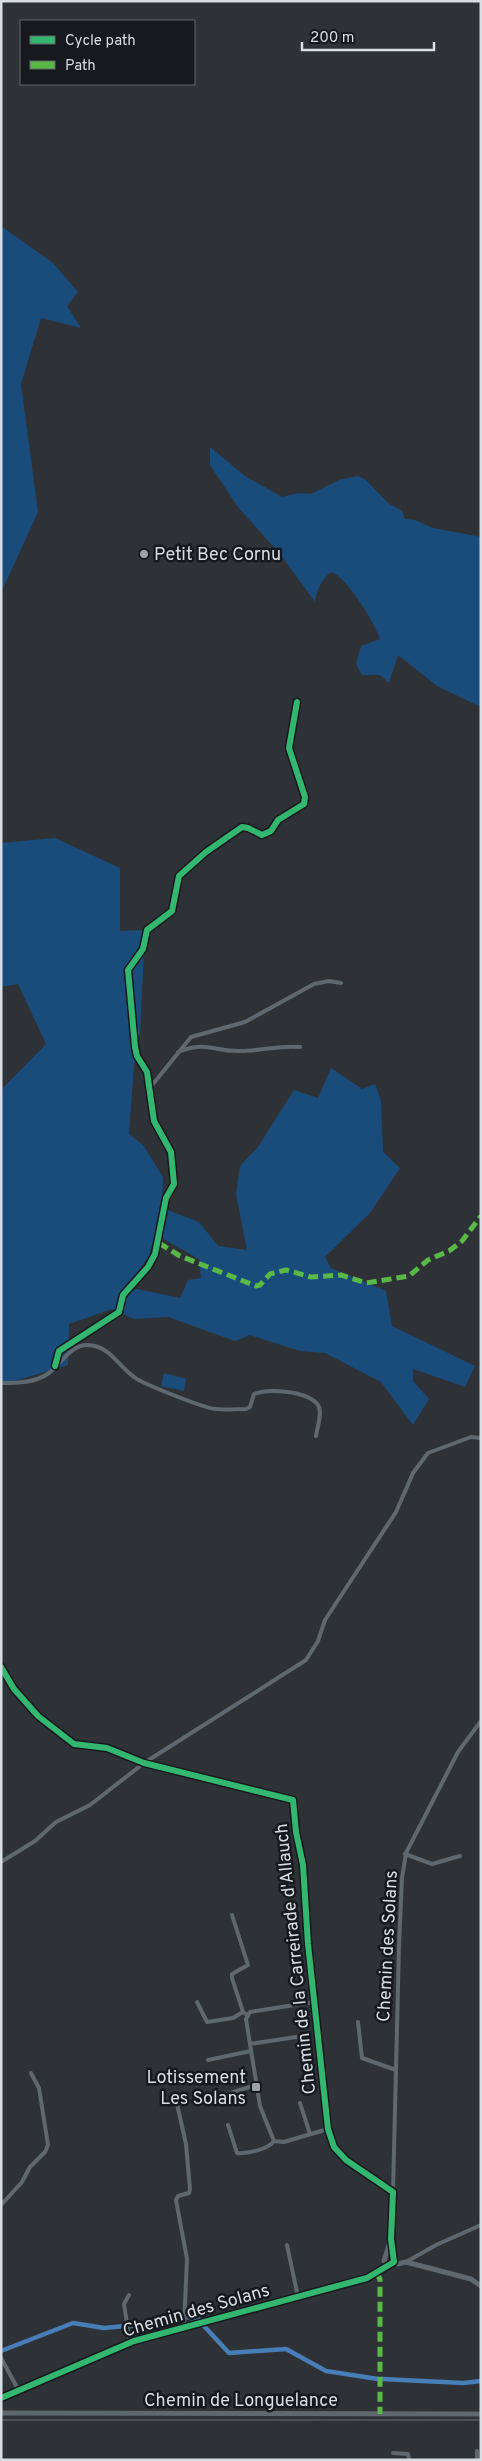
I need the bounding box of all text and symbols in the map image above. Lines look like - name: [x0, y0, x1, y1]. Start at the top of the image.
- legend: [20, 20, 195, 85]
- scale bar: [302, 20, 434, 52]
- text: 200 m: [310, 29, 355, 48]
- text: Cycle path: [65, 32, 136, 51]
- text: Path: [65, 57, 96, 76]
- place label: Petit Bec Cornu: [154, 544, 281, 567]
- marker: Petit Bec Cornu: [138, 548, 150, 560]
- street label: Chemin de la Carreirade d'Allauch: [271, 1822, 322, 2095]
- street label: Chemin des Solans: [373, 1870, 404, 2023]
- place label: Lotissement Les Solans: [146, 2067, 246, 2111]
- marker: Lotissement Les Solans: [250, 2081, 262, 2093]
- street label: Chemin des Solans: [120, 2279, 273, 2343]
- street label: Chemin de Longuelance: [144, 2390, 338, 2413]

